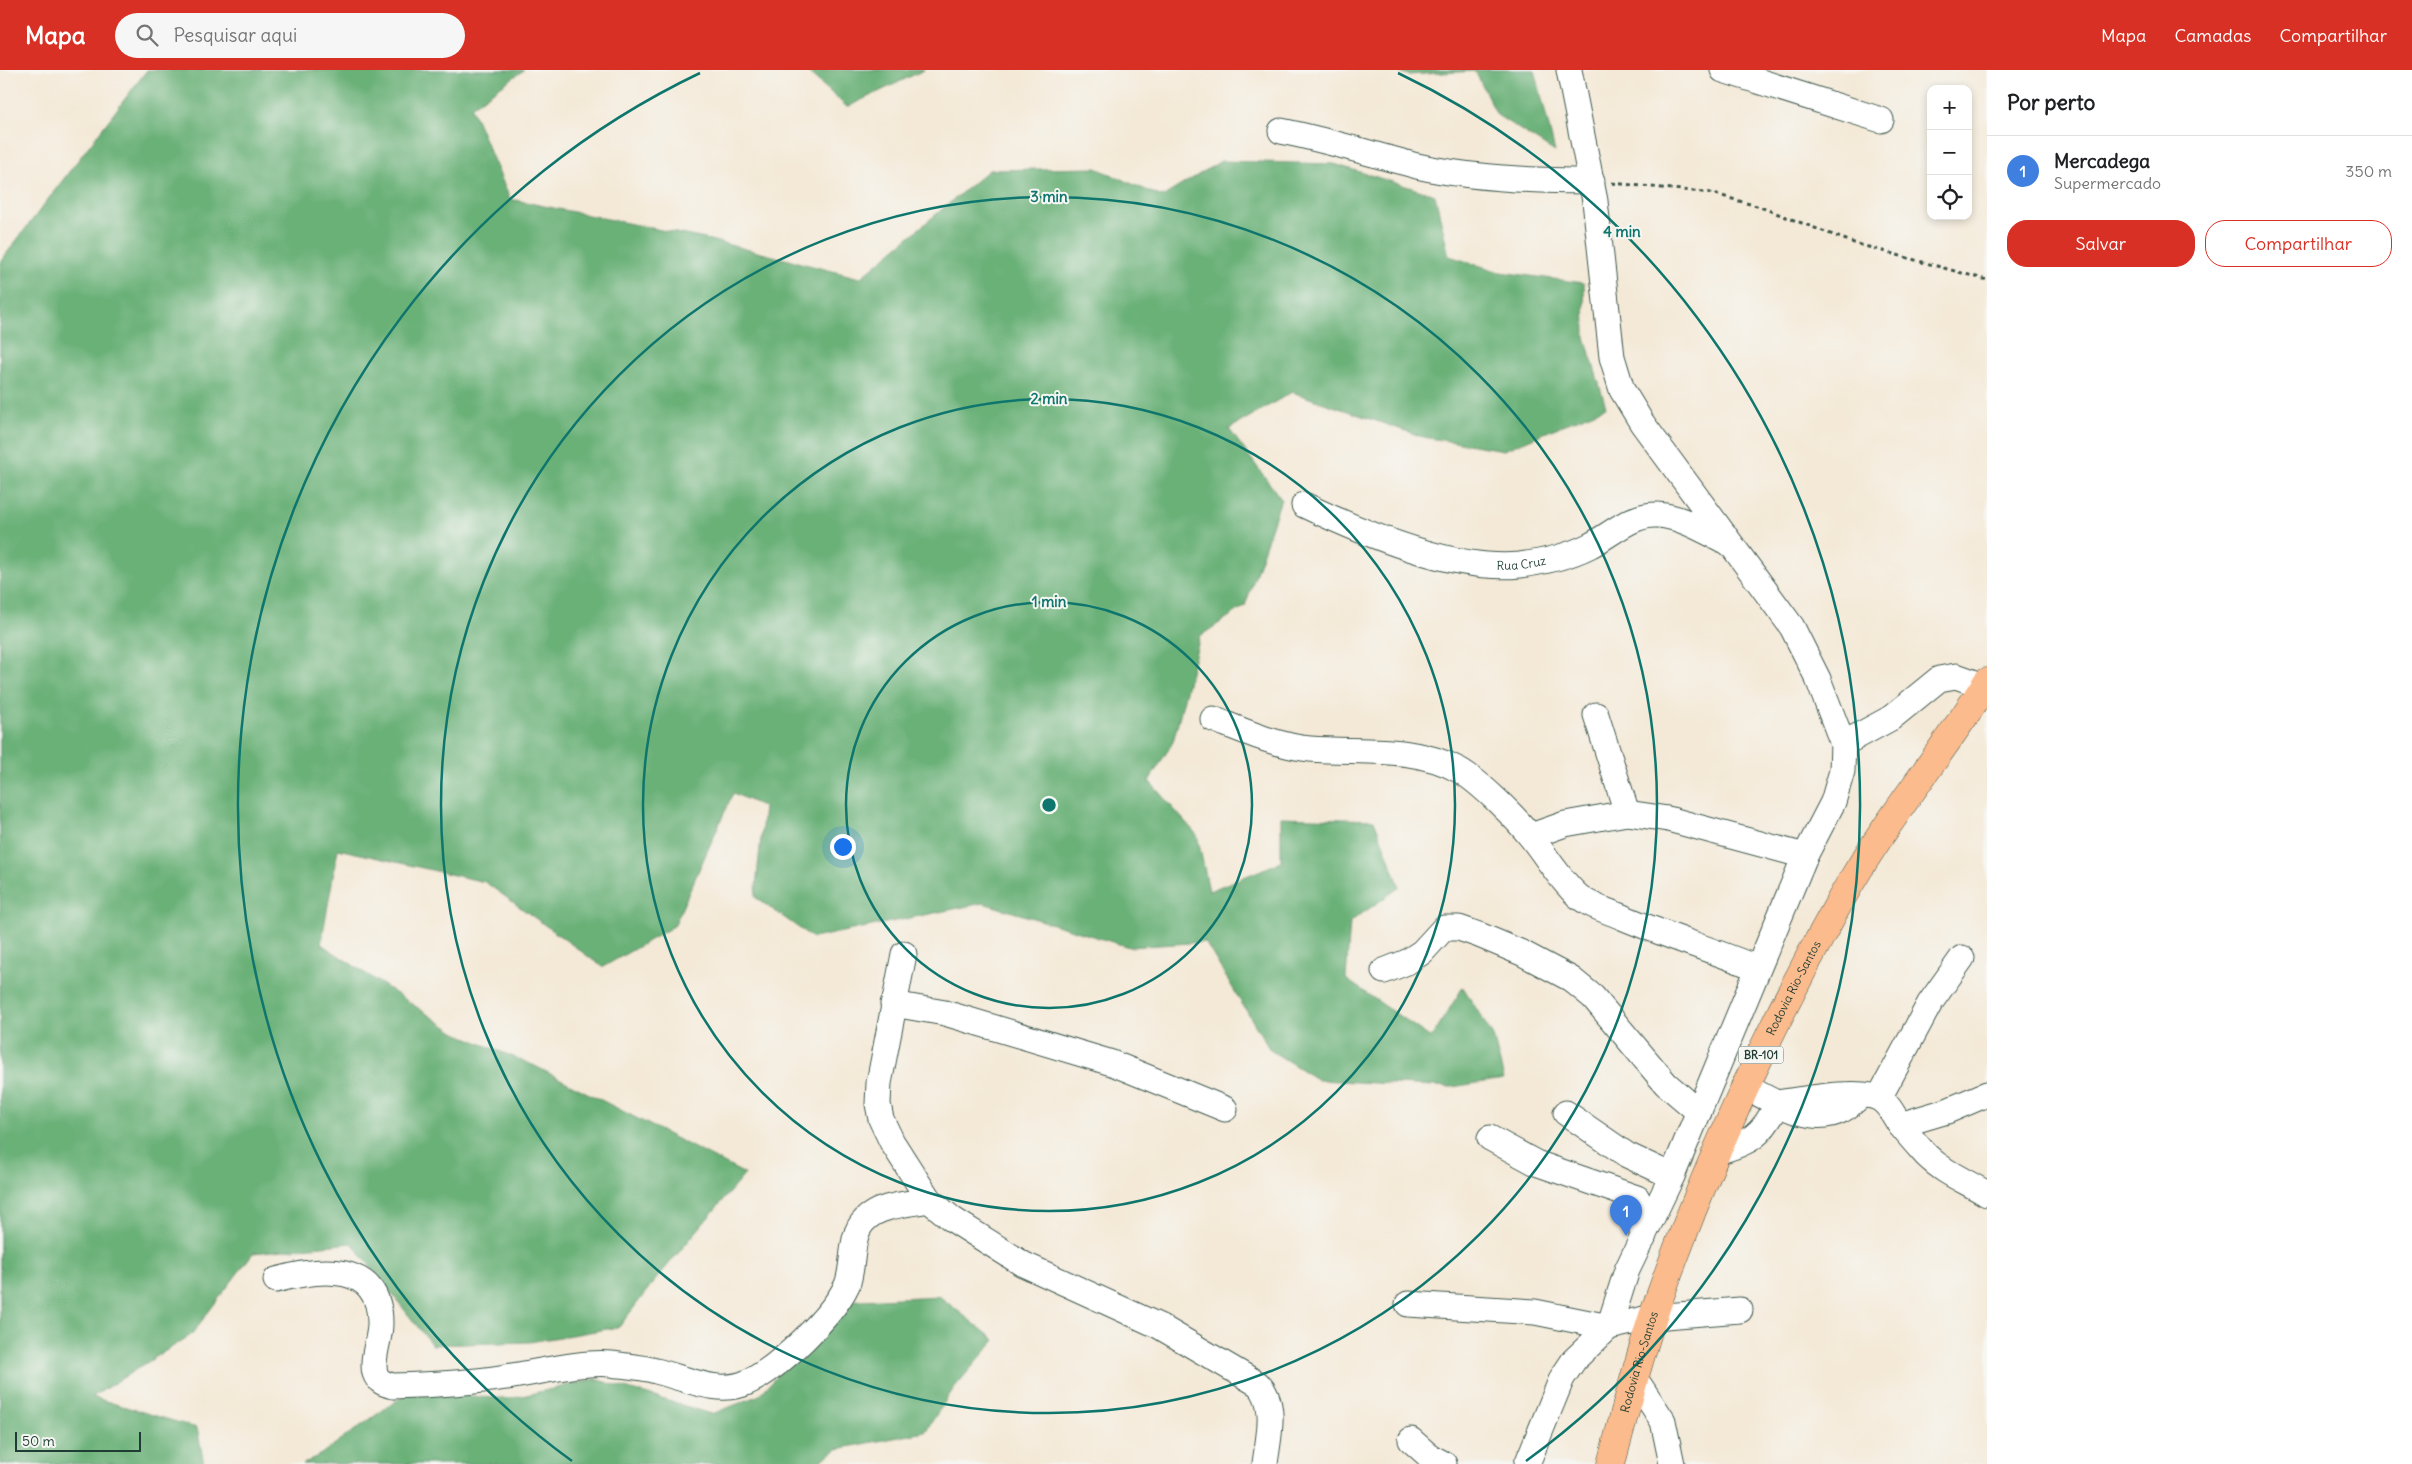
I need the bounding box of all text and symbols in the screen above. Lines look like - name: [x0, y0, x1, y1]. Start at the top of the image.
- search box: [115, 13, 465, 58]
- text: Mapa: [25, 20, 85, 50]
- icon: search: [133, 21, 161, 49]
- text: Pesquisar aqui: [173, 23, 297, 47]
- text: Mapa: [2101, 24, 2146, 47]
- text: Camadas: [2174, 24, 2251, 47]
- text: Compartilhar: [2279, 24, 2387, 47]
- map controls: [1927, 85, 1972, 220]
- button: +: [1927, 85, 1972, 130]
- text: Por perto: [2007, 89, 2095, 116]
- button: −: [1927, 130, 1972, 175]
- text: Mercadega: [2054, 149, 2150, 173]
- text: 1: [2020, 161, 2026, 181]
- text: 350 m: [2345, 161, 2392, 181]
- text: Supermercado: [2054, 173, 2161, 193]
- button: locate: [1927, 175, 1972, 220]
- text: 3 min: [1030, 187, 1068, 206]
- button: Salvar: [2007, 220, 2195, 267]
- button: Compartilhar: [2205, 220, 2392, 267]
- text: 4 min: [1603, 222, 1641, 241]
- text: 2 min: [1031, 389, 1068, 408]
- street label: Rua Cruz: [1496, 553, 1548, 573]
- text: 1 min: [1032, 592, 1067, 611]
- centre of rings: [1040, 796, 1058, 814]
- your location: [830, 834, 856, 860]
- street label: Rodovia Rio-Santos: [1763, 938, 1824, 1038]
- road number: BR-101: [1738, 1046, 1784, 1064]
- pin: 1: [1610, 1195, 1642, 1236]
- street label: Rodovia Rio-Santos: [1617, 1309, 1661, 1414]
- scale bar: [15, 1429, 141, 1452]
- text: 50 m: [22, 1432, 55, 1450]

